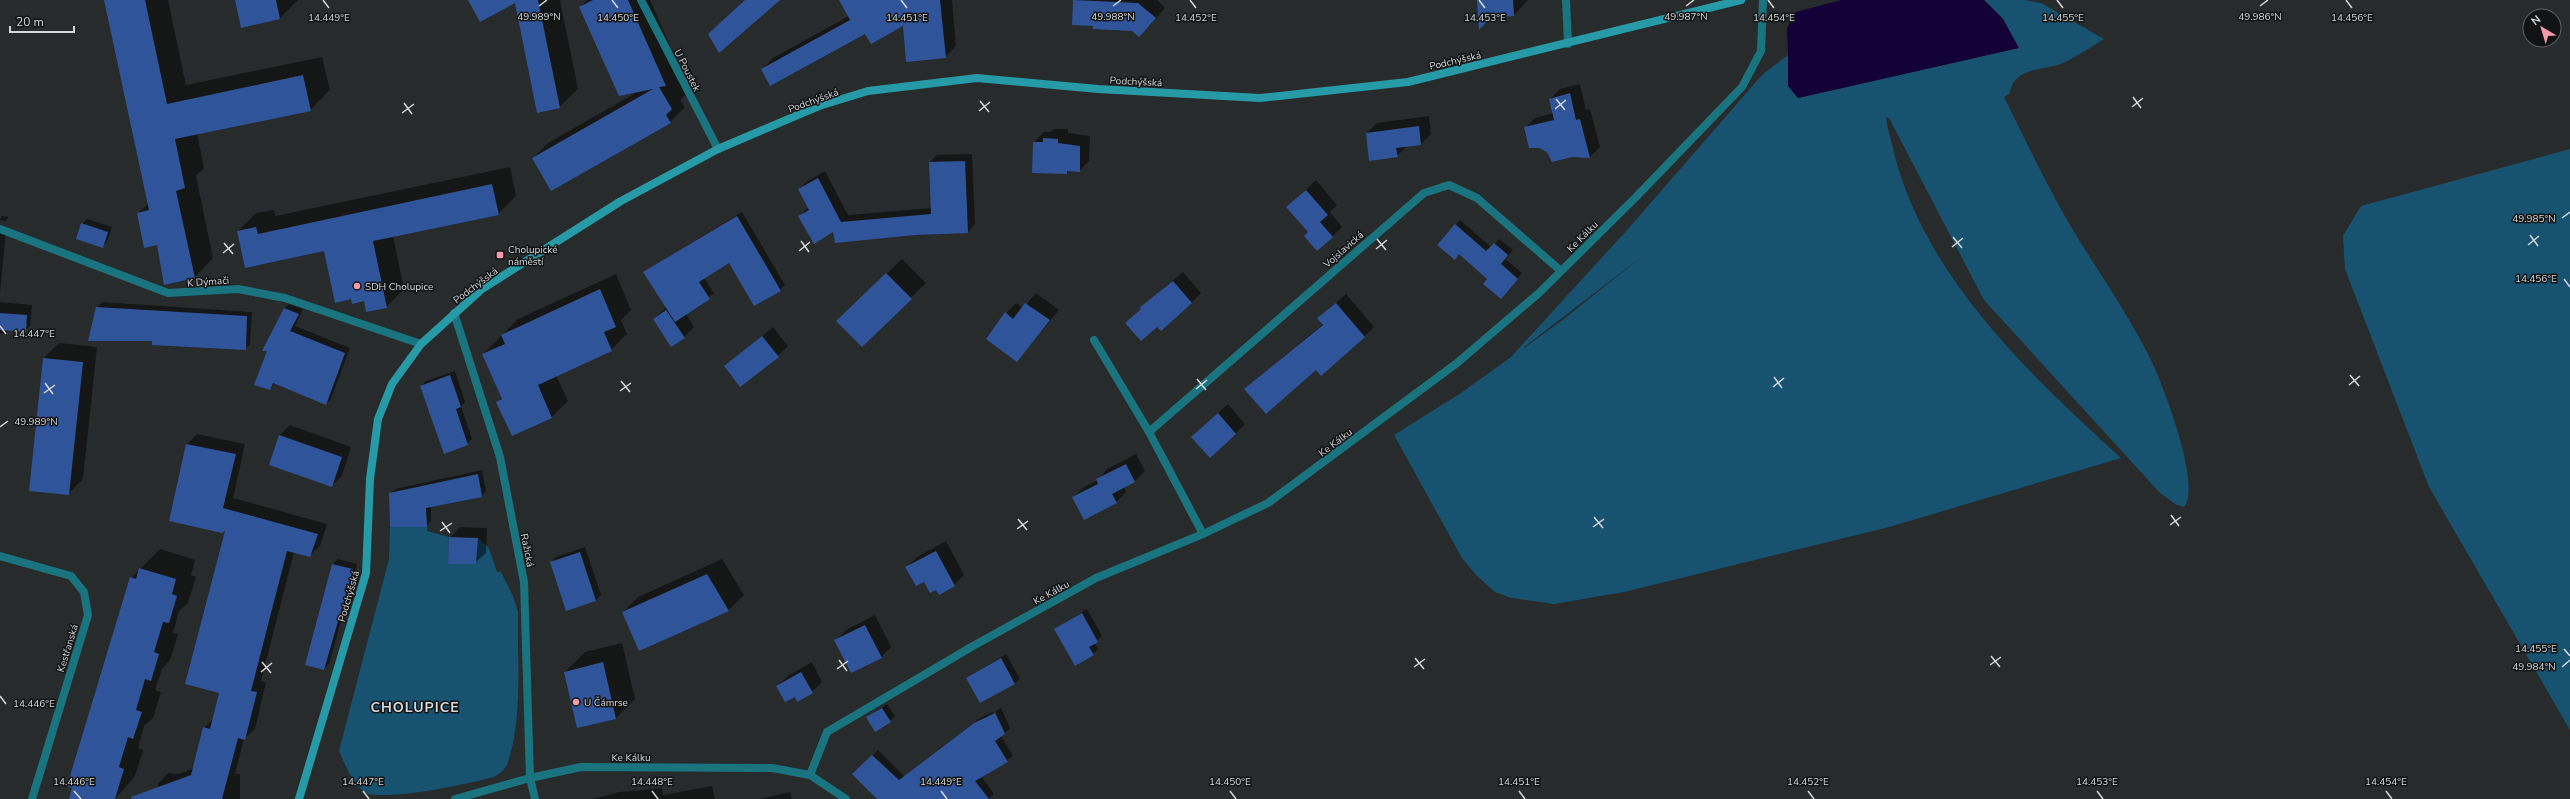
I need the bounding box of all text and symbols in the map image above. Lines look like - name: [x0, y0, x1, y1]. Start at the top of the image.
- scale bar: [10, 8, 74, 34]
- north arrow: [2522, 8, 2562, 48]
- text: 49.989°N: [517, 10, 561, 24]
- text: 49.988°N: [1091, 10, 1135, 24]
- text: 49.987°N: [1664, 10, 1708, 24]
- text: 49.986°N: [2238, 10, 2282, 24]
- text: 14.449°E: [308, 11, 350, 25]
- text: 14.450°E: [597, 11, 639, 25]
- text: 14.451°E: [886, 11, 928, 25]
- text: 14.452°E: [1175, 11, 1217, 25]
- text: 14.453°E: [1464, 11, 1506, 25]
- text: 14.454°E: [1753, 11, 1795, 25]
- text: 14.455°E: [2042, 11, 2084, 25]
- text: 14.456°E: [2331, 11, 2373, 25]
- text: N: [2528, 12, 2544, 29]
- text: 20 m: [16, 14, 44, 30]
- street label: U Poustek: [671, 47, 704, 95]
- street label: Podchýšská: [1428, 48, 1482, 74]
- street label: Podchýšská: [1109, 74, 1163, 90]
- street label: Podchýšská: [786, 85, 840, 117]
- text: 49.985°N: [2512, 212, 2556, 226]
- street label: Ke Kálku: [1564, 218, 1602, 256]
- street label: Vojslavická: [1320, 228, 1367, 272]
- place label: Cholupické náměstí: [508, 243, 558, 269]
- marker: Cholupické náměstí: [495, 250, 505, 260]
- street label: Podchýšská: [450, 264, 501, 307]
- text: 14.456°E: [2515, 272, 2557, 286]
- street label: K Dýmači: [187, 274, 230, 290]
- place label: SDH Cholupice: [365, 280, 433, 294]
- marker: SDH Cholupice: [352, 281, 362, 291]
- text: 14.447°E: [13, 327, 55, 341]
- text: 49.989°N: [14, 415, 58, 429]
- street label: Ke Kálku: [1316, 425, 1355, 460]
- street label: Ražická: [517, 532, 537, 568]
- street label: Podchýšská: [335, 569, 363, 624]
- street label: Ke Kálku: [1031, 577, 1072, 608]
- street label: Kestřanská: [54, 623, 82, 674]
- text: 14.455°E: [2515, 642, 2557, 656]
- text: 49.984°N: [2512, 660, 2556, 674]
- place label: U Čámrse: [584, 696, 628, 710]
- text: 14.446°E: [13, 697, 55, 711]
- marker: U Čámrse: [571, 697, 581, 707]
- district label: CHOLUPICE: [370, 698, 460, 717]
- street label: Ke Kálku: [611, 751, 651, 765]
- text: 14.446°E: [53, 775, 95, 789]
- text: 14.447°E: [342, 775, 384, 789]
- text: 14.448°E: [631, 775, 673, 789]
- text: 14.449°E: [920, 775, 962, 789]
- text: 14.450°E: [1209, 775, 1251, 789]
- text: 14.451°E: [1498, 775, 1540, 789]
- text: 14.452°E: [1787, 775, 1829, 789]
- text: 14.453°E: [2076, 775, 2118, 789]
- text: 14.454°E: [2365, 775, 2407, 789]

